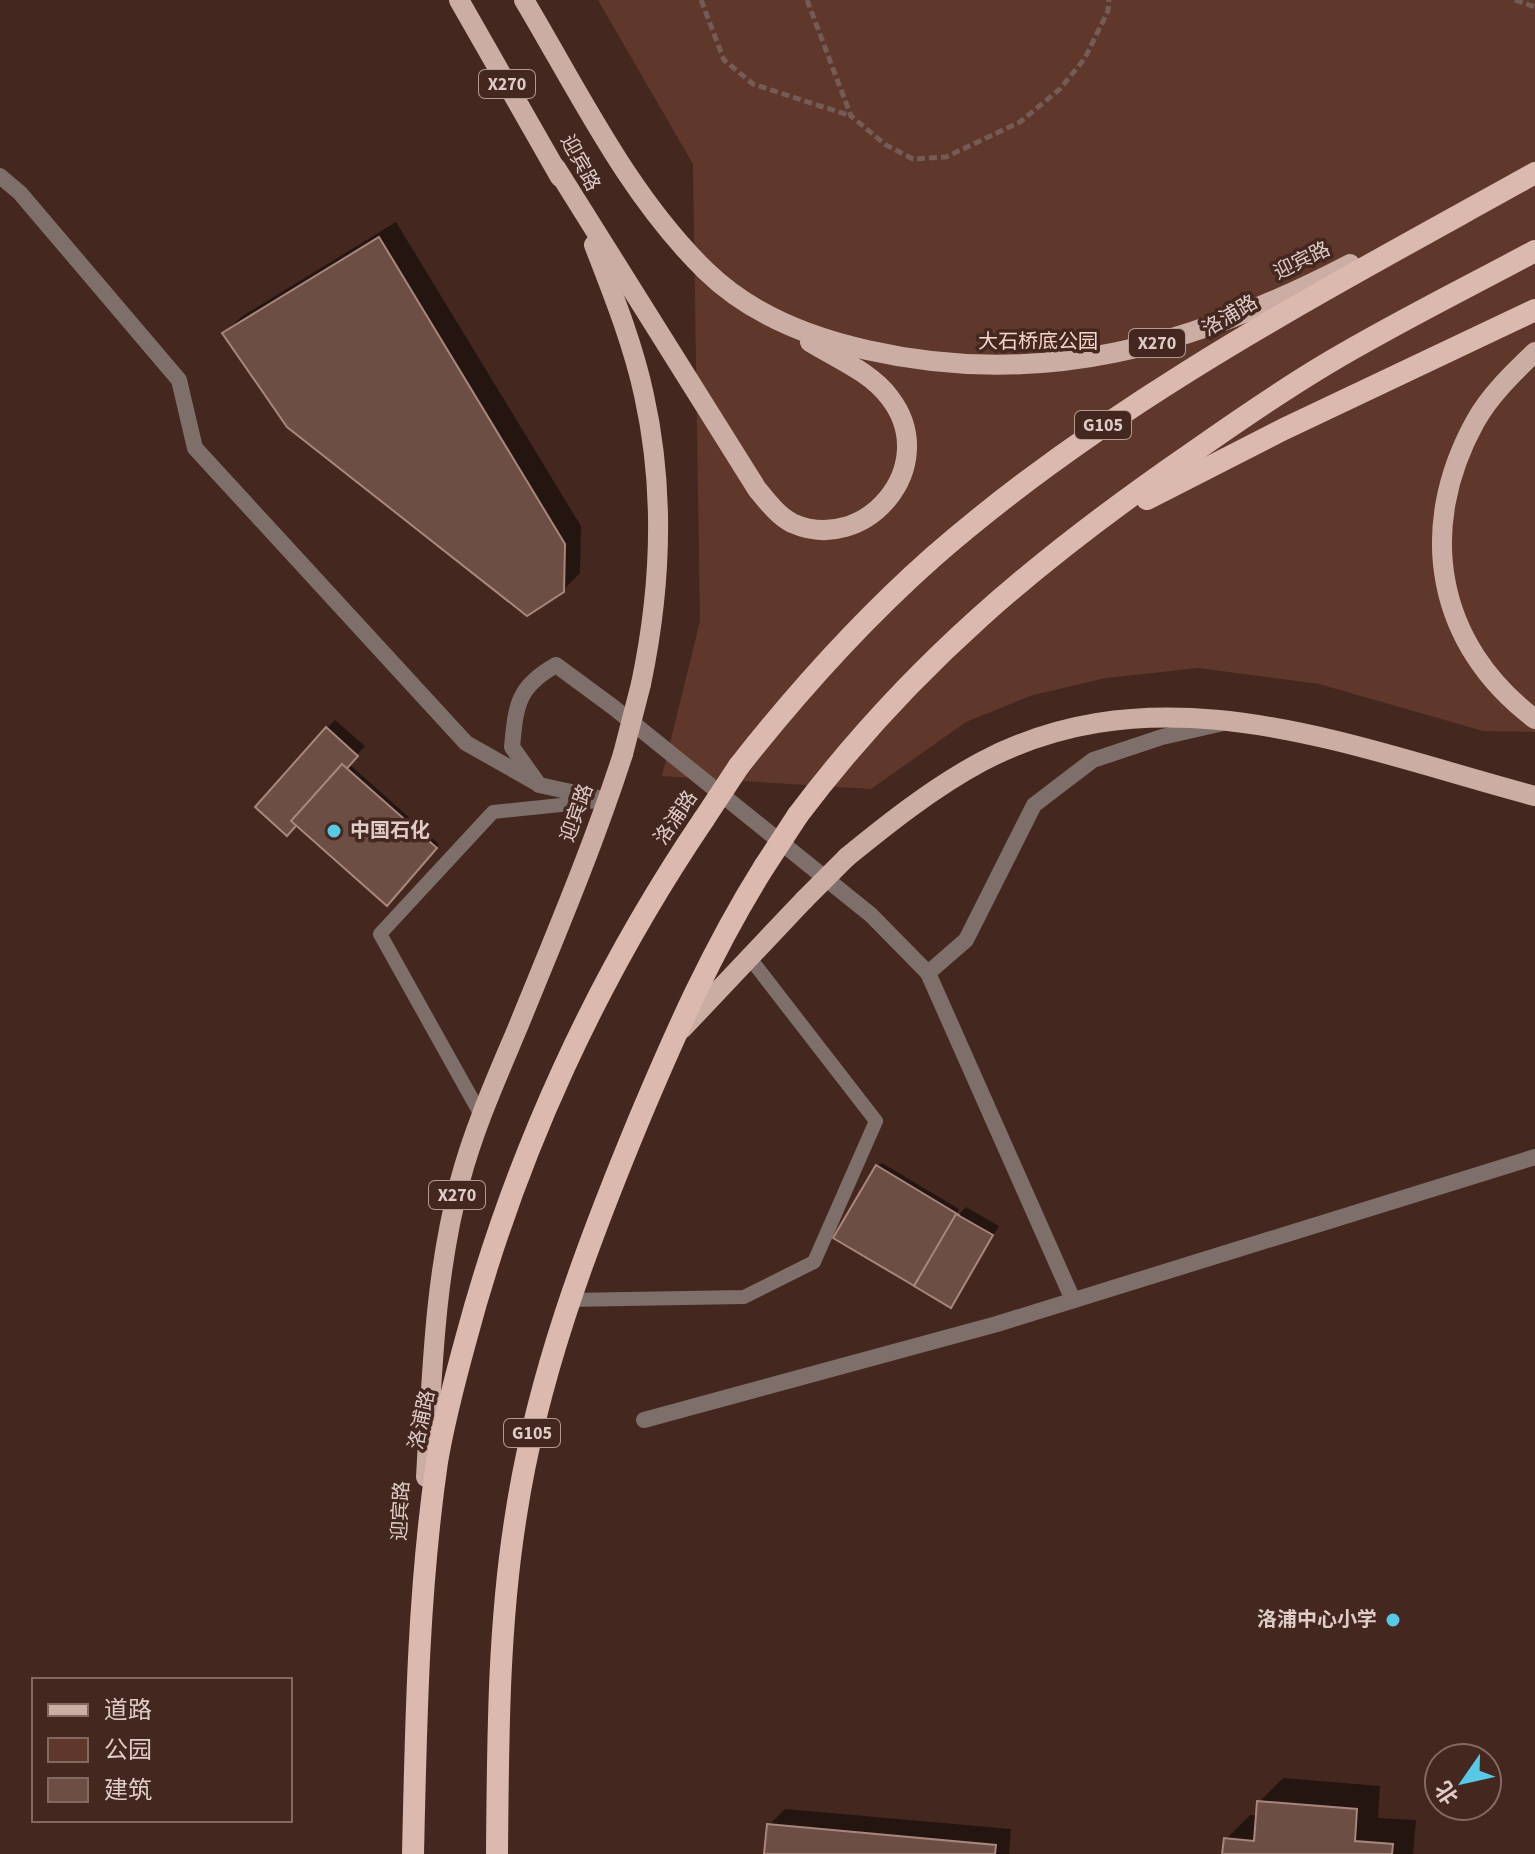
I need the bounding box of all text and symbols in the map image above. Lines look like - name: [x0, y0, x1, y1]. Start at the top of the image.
- road number: X270: [479, 70, 535, 98]
- street label: 迎宾路: [554, 130, 606, 196]
- street label: 迎宾路: [1269, 235, 1335, 287]
- street label: 洛浦路: [1197, 289, 1263, 343]
- park label: 大石桥底公园: [978, 328, 1098, 356]
- road number: X270: [1129, 329, 1185, 357]
- road number: G105: [1075, 411, 1131, 439]
- street label: 迎宾路: [554, 780, 600, 846]
- street label: 洛浦路: [648, 785, 704, 851]
- place label: 中国石化: [350, 817, 430, 845]
- marker: 中国石化: [325, 822, 343, 840]
- road number: X270: [429, 1181, 485, 1209]
- street label: 洛浦路: [402, 1388, 442, 1452]
- road number: G105: [504, 1419, 560, 1447]
- street label: 迎宾路: [385, 1480, 417, 1542]
- place label: 洛浦中心小学: [1257, 1606, 1377, 1634]
- marker: 洛浦中心小学: [1384, 1611, 1402, 1629]
- legend: [32, 1678, 292, 1822]
- text: 道路: [104, 1693, 152, 1728]
- text: 公园: [104, 1733, 152, 1768]
- north arrow: [1423, 1742, 1503, 1822]
- text: 建筑: [104, 1773, 152, 1808]
- text: 北: [1428, 1775, 1467, 1811]

